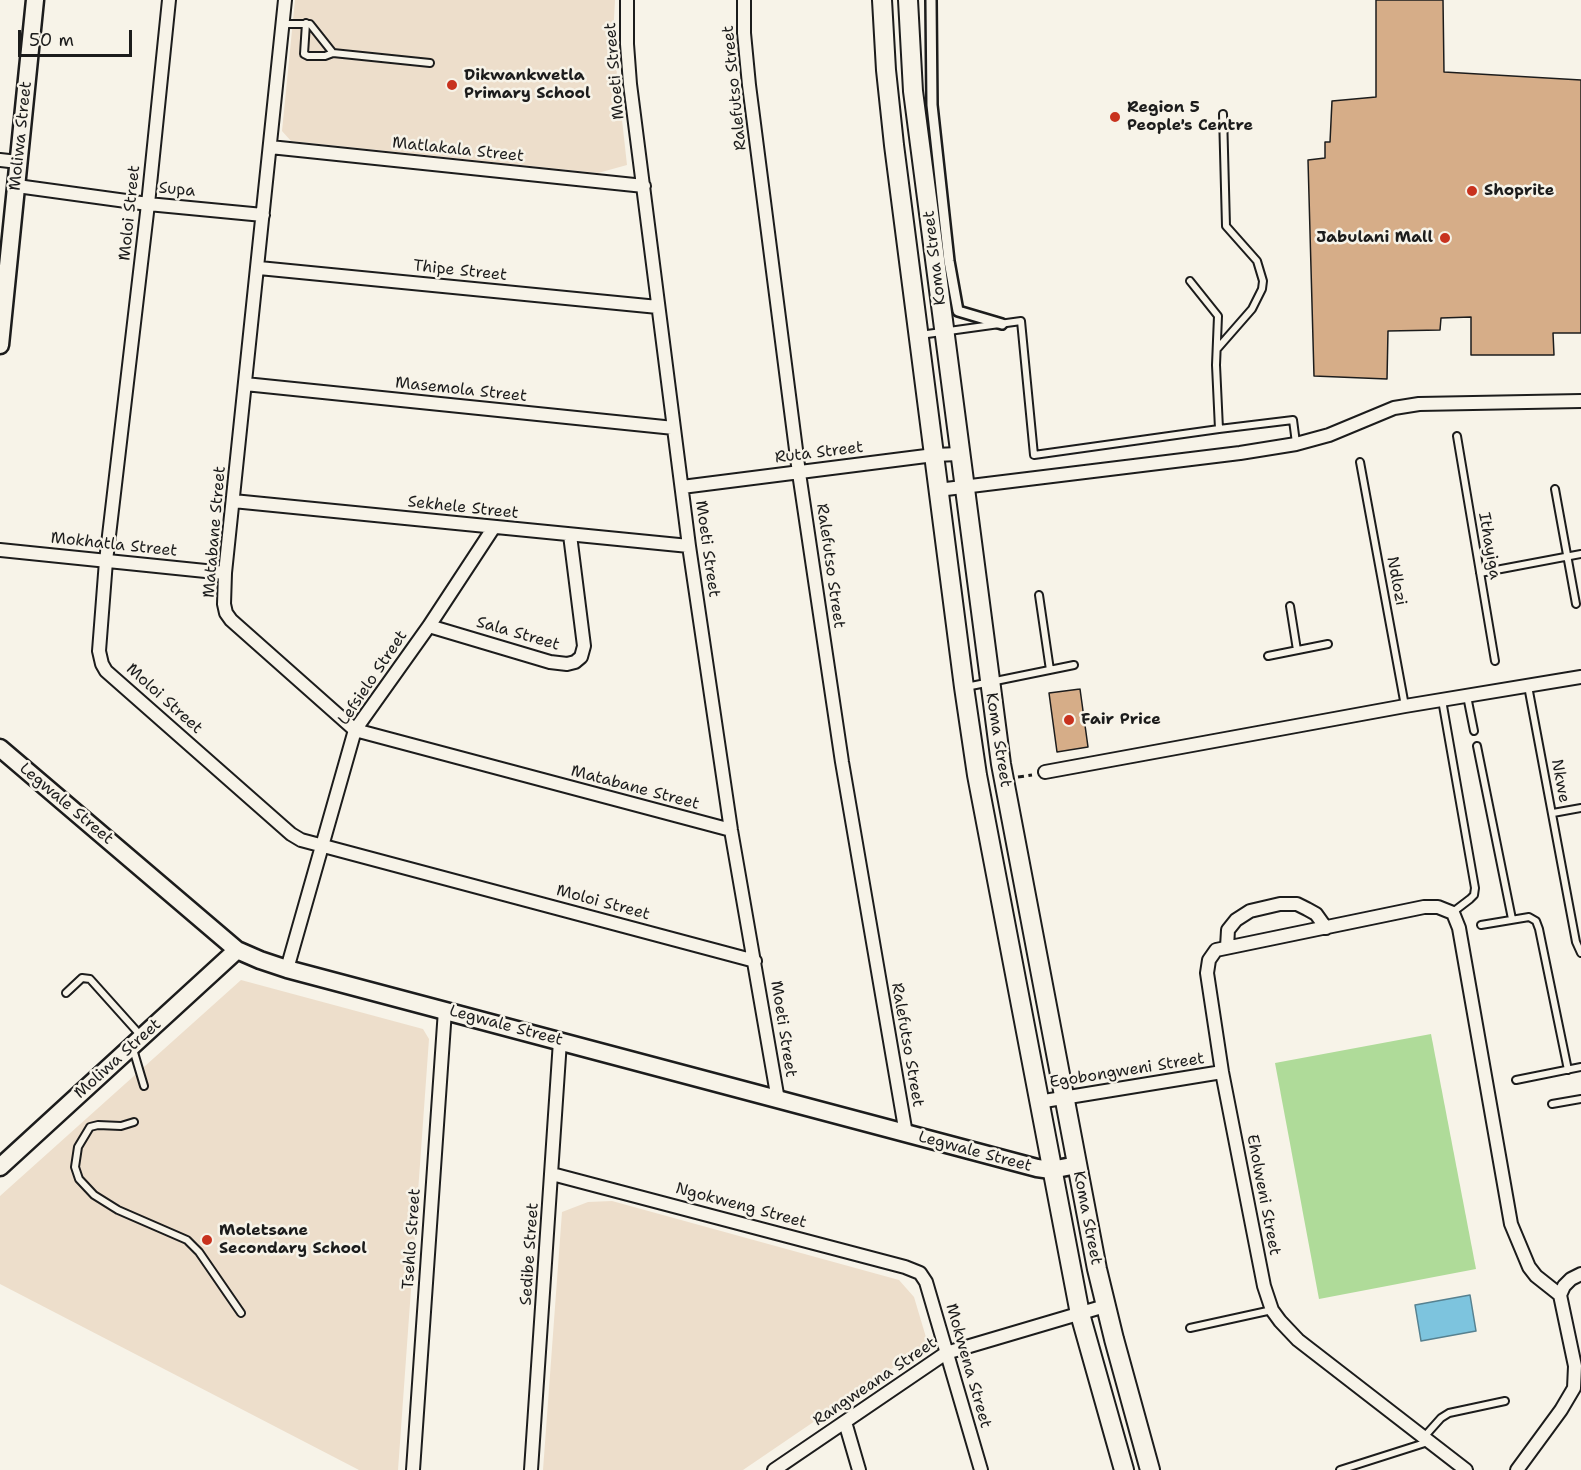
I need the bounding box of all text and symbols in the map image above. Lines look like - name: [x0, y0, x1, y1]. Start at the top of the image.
- scale bar: [21, 18, 135, 56]
- street label: Moeti Street: [601, 22, 629, 120]
- street label: Ralefutso Street: [719, 24, 751, 152]
- text: 50 m: [29, 28, 74, 52]
- place label: Dikwankwetla Primary School: [464, 66, 591, 104]
- marker: Dikwankwetla Primary School: [445, 78, 459, 92]
- street label: Moliwa Street: [6, 80, 36, 192]
- place label: Region 5 People's Centre: [1127, 98, 1253, 136]
- marker: Region 5 People's Centre: [1108, 110, 1122, 124]
- street label: Matlakala Street: [391, 134, 525, 166]
- street label: Moloi Street: [115, 164, 145, 262]
- street label: Supa: [158, 179, 196, 201]
- place label: Shoprite: [1484, 181, 1554, 201]
- marker: Shoprite: [1465, 184, 1479, 198]
- street label: Koma Street: [920, 209, 950, 307]
- place label: Jabulani Mall: [1316, 228, 1433, 248]
- marker: Jabulani Mall: [1438, 231, 1452, 245]
- street label: Thipe Street: [412, 257, 508, 285]
- street label: Masemola Street: [394, 374, 528, 406]
- street label: Ruta Street: [774, 438, 864, 468]
- street label: Matabane Street: [200, 465, 230, 599]
- street label: Sekhele Street: [407, 493, 519, 523]
- street label: Moeti Street: [691, 499, 723, 599]
- street label: Ralefutso Street: [812, 502, 848, 630]
- street label: Ithayiga: [1474, 511, 1504, 581]
- street label: Mokhatla Street: [50, 529, 178, 561]
- street label: Ndlozi: [1382, 555, 1410, 607]
- street label: Sala Street: [474, 613, 562, 655]
- street label: Lefsielo Street: [334, 627, 412, 729]
- street label: Moloi Street: [122, 660, 206, 738]
- street label: Koma Street: [981, 691, 1015, 789]
- place label: Fair Price: [1081, 710, 1161, 730]
- marker: Fair Price: [1062, 713, 1076, 727]
- street label: Nkwe: [1546, 758, 1574, 804]
- street label: Legwale Street: [15, 759, 117, 849]
- street label: Matabane Street: [569, 762, 701, 814]
- street label: Moloi Street: [554, 881, 652, 925]
- street label: Moeti Street: [766, 979, 800, 1079]
- street label: Ralefutso Street: [887, 981, 927, 1109]
- street label: Legwale Street: [447, 1002, 565, 1050]
- street label: Moliwa Street: [71, 1015, 165, 1103]
- street label: Egobongweni Street: [1048, 1049, 1206, 1093]
- street label: Legwale Street: [916, 1128, 1034, 1176]
- street label: Eholweni Street: [1242, 1133, 1284, 1257]
- street label: Koma Street: [1068, 1169, 1106, 1267]
- street label: Ngokweng Street: [673, 1179, 809, 1233]
- street label: Tsehlo Street: [399, 1188, 425, 1290]
- street label: Sedibe Street: [517, 1202, 543, 1306]
- place label: Moletsane Secondary School: [219, 1221, 367, 1259]
- marker: Moletsane Secondary School: [200, 1233, 214, 1247]
- street label: Mokwena Street: [941, 1302, 995, 1430]
- street label: Rangweana Street: [810, 1334, 940, 1430]

